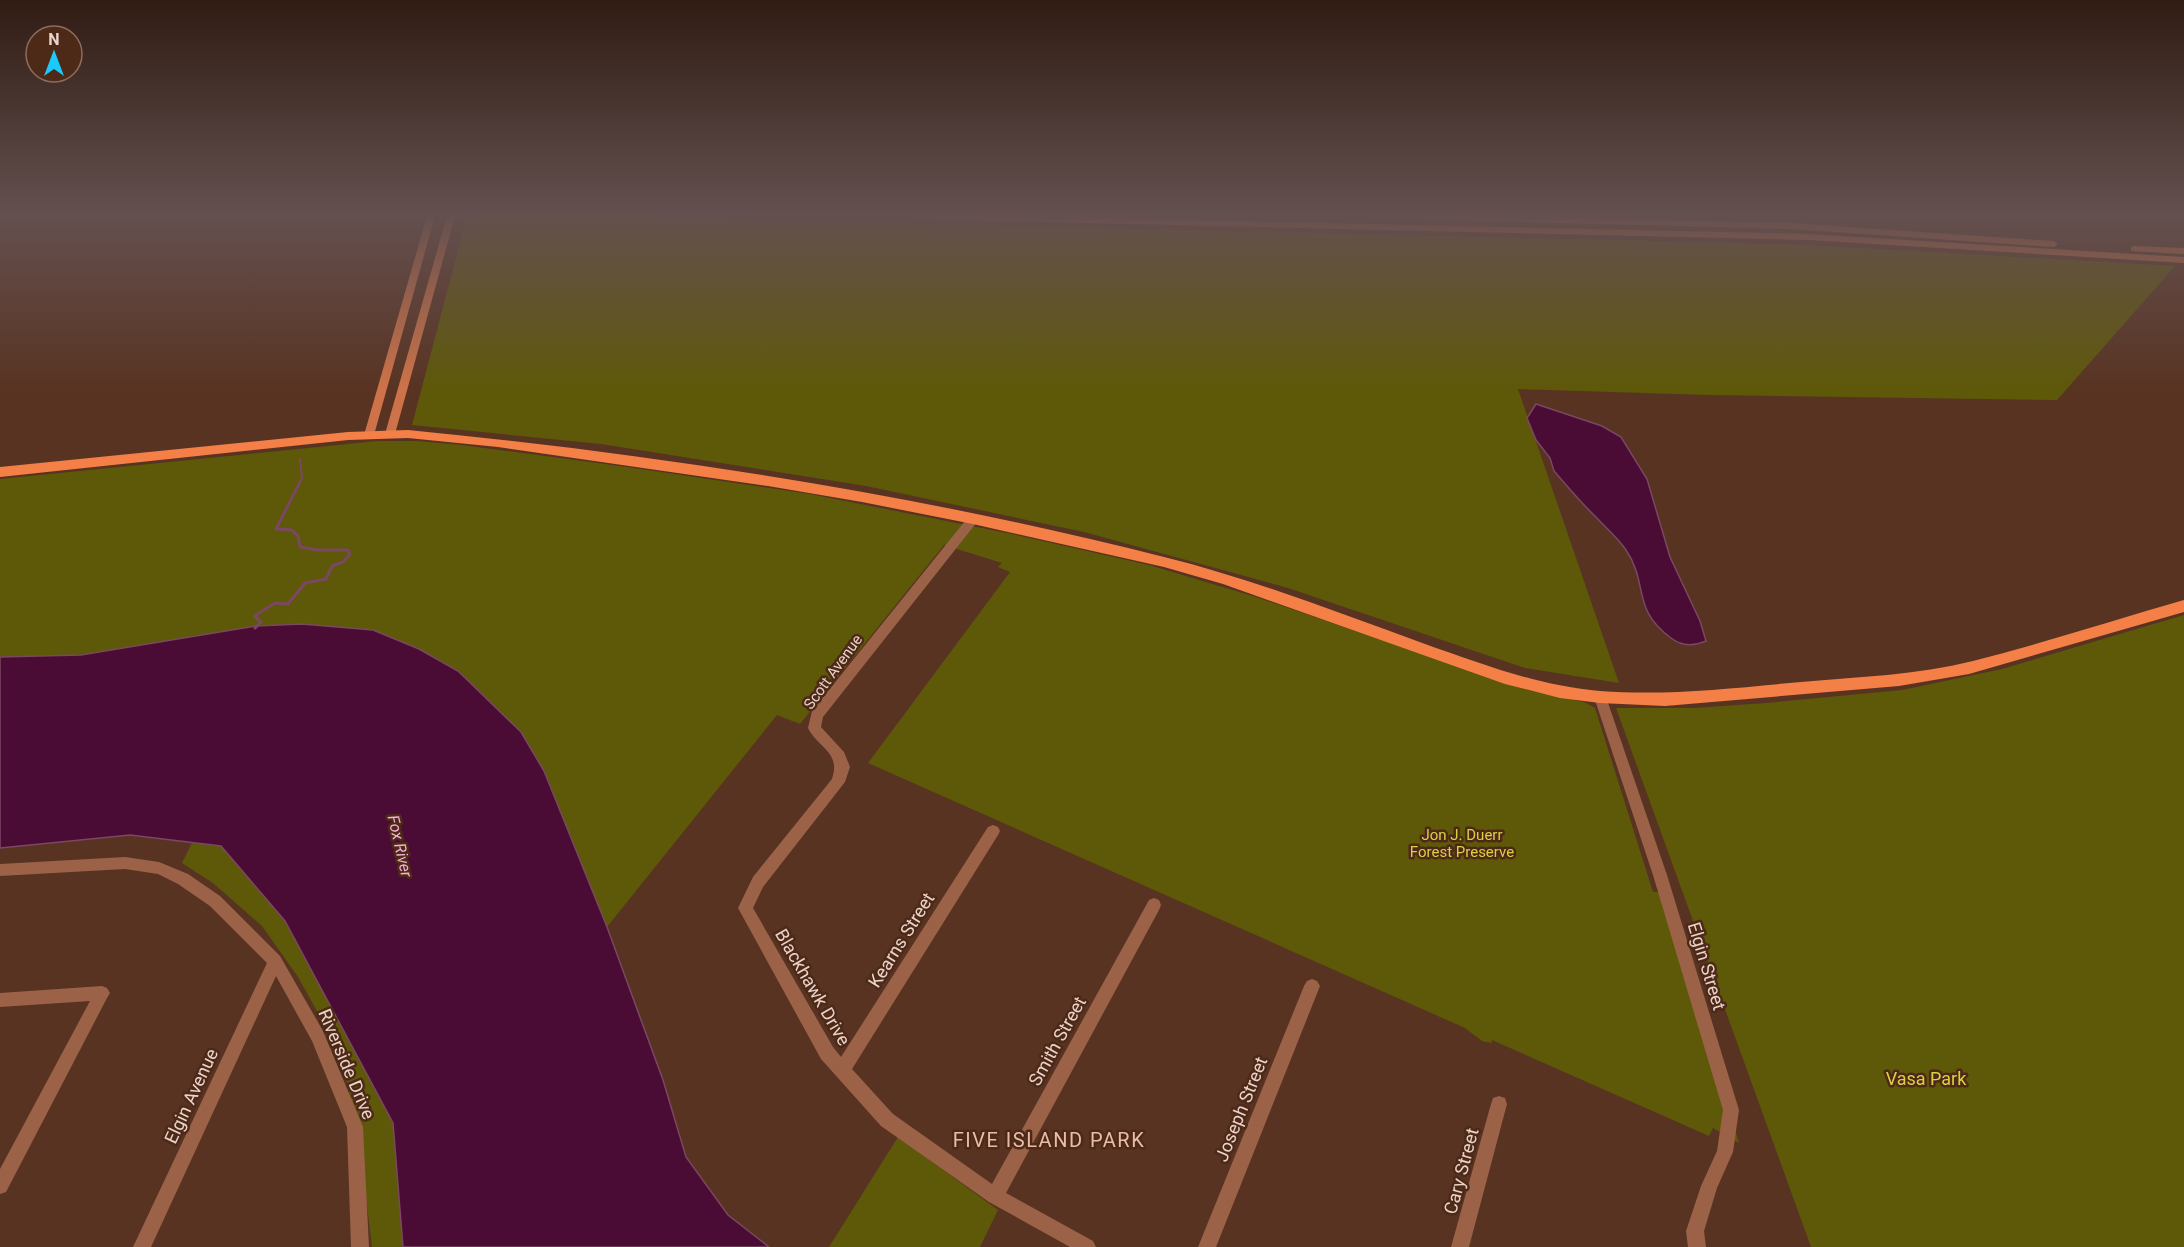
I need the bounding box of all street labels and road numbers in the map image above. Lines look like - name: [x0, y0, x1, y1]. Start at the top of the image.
- street label: Scott Avenue: [800, 631, 866, 713]
- street label: Kearns Street: [864, 889, 938, 991]
- street label: Elgin Street: [1684, 919, 1730, 1013]
- street label: Blackhawk Drive: [771, 925, 855, 1049]
- street label: Smith Street: [1024, 993, 1090, 1089]
- street label: Riverside Drive: [314, 1006, 380, 1122]
- street label: Elgin Avenue: [160, 1045, 222, 1147]
- street label: Joseph Street: [1210, 1054, 1272, 1164]
- street label: Cary Street: [1439, 1126, 1483, 1216]

